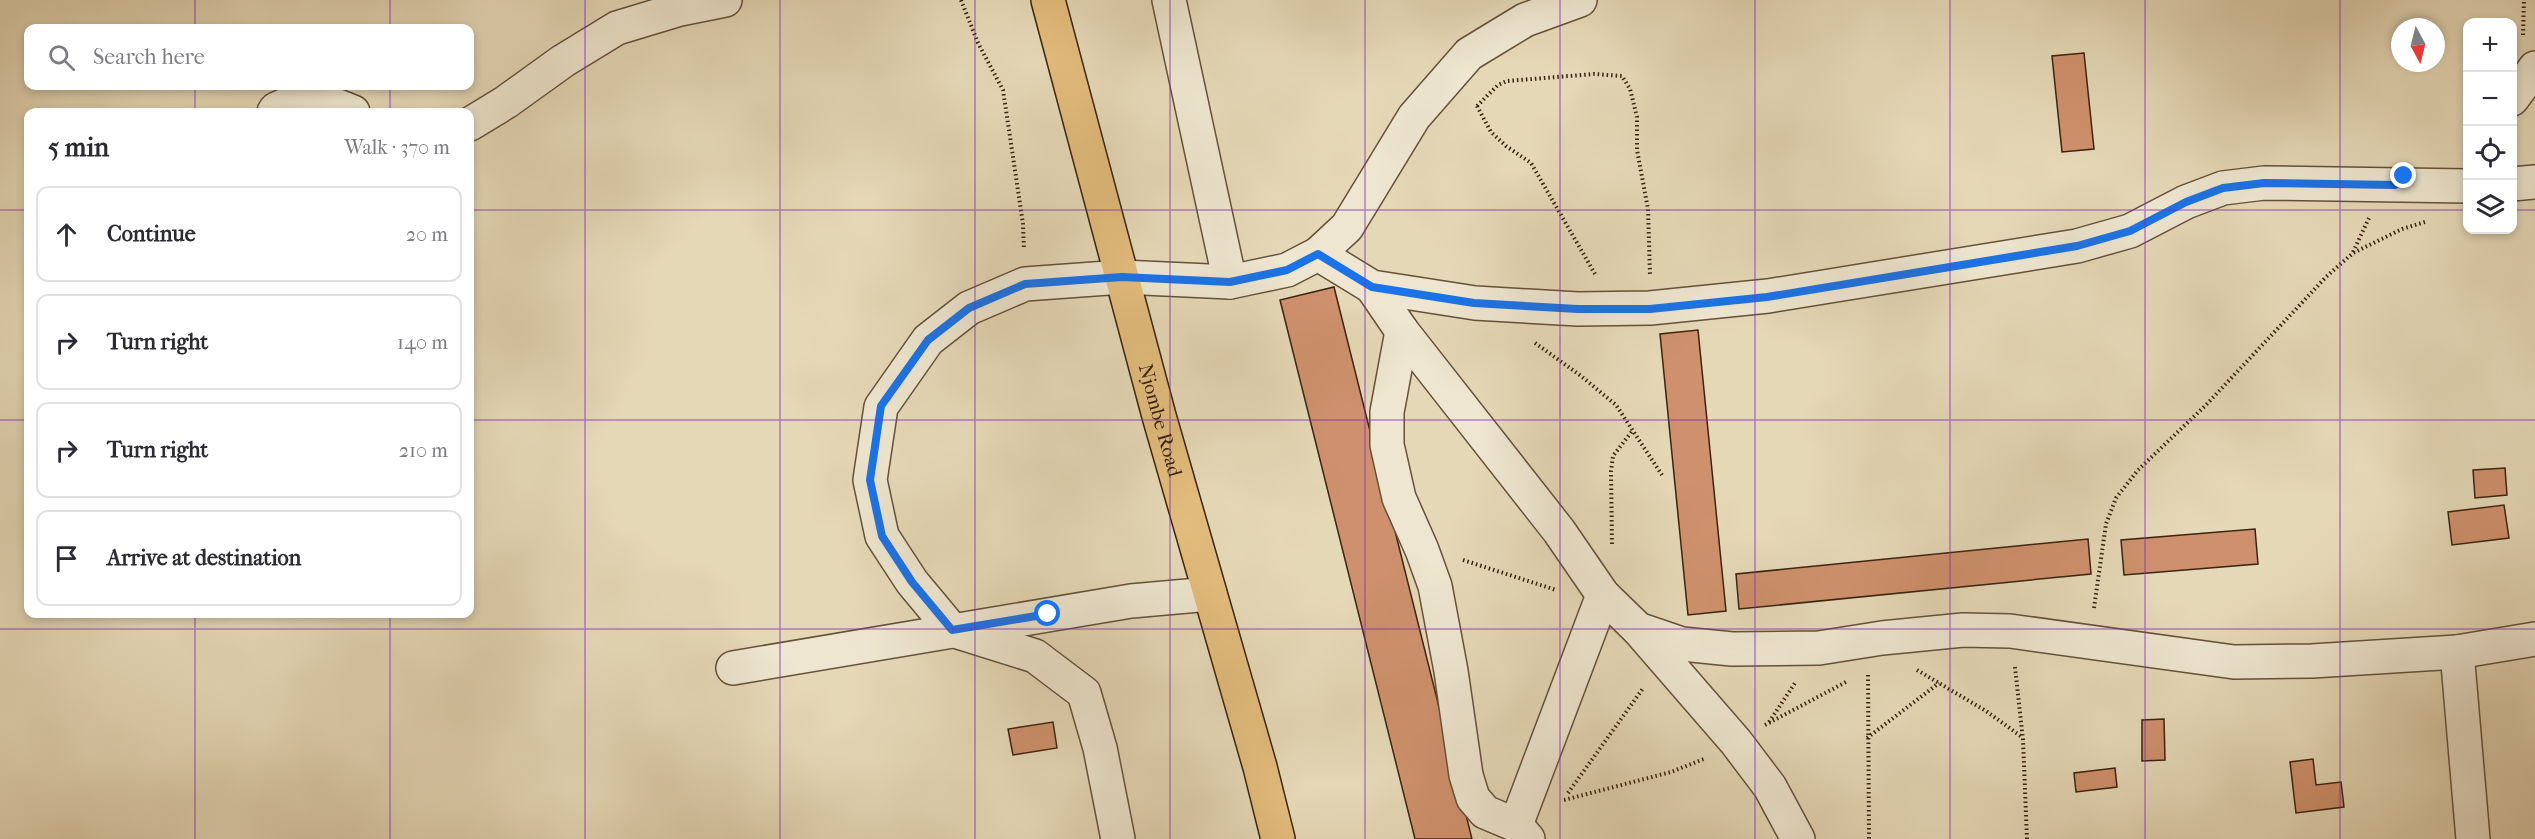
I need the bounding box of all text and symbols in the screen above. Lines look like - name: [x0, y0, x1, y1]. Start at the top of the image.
- north arrow: [2391, 18, 2445, 72]
- map controls: [2463, 18, 2517, 234]
- button: +: [2463, 18, 2517, 72]
- search box: [24, 24, 474, 90]
- icon: search: [45, 41, 78, 74]
- text: Search here: [93, 44, 205, 70]
- button: −: [2463, 72, 2517, 126]
- button: locate: [2463, 126, 2517, 180]
- text: 5 min: [48, 132, 109, 163]
- text: Walk · 370 m: [344, 136, 450, 159]
- route end: [2390, 162, 2416, 188]
- button: layers: [2463, 180, 2517, 234]
- icon: ahead: [50, 218, 83, 251]
- text: Continue: [107, 221, 196, 247]
- text: 20 m: [406, 223, 448, 246]
- icon: right: [50, 326, 83, 359]
- text: Turn right: [107, 329, 208, 355]
- text: 140 m: [397, 331, 448, 354]
- street label: Njombe Road: [1134, 361, 1187, 480]
- icon: right: [50, 434, 83, 467]
- text: Turn right: [107, 437, 208, 463]
- text: 210 m: [399, 439, 448, 462]
- icon: arrive: [50, 542, 83, 575]
- text: Arrive at destination: [107, 545, 301, 571]
- route start: [1034, 600, 1060, 626]

